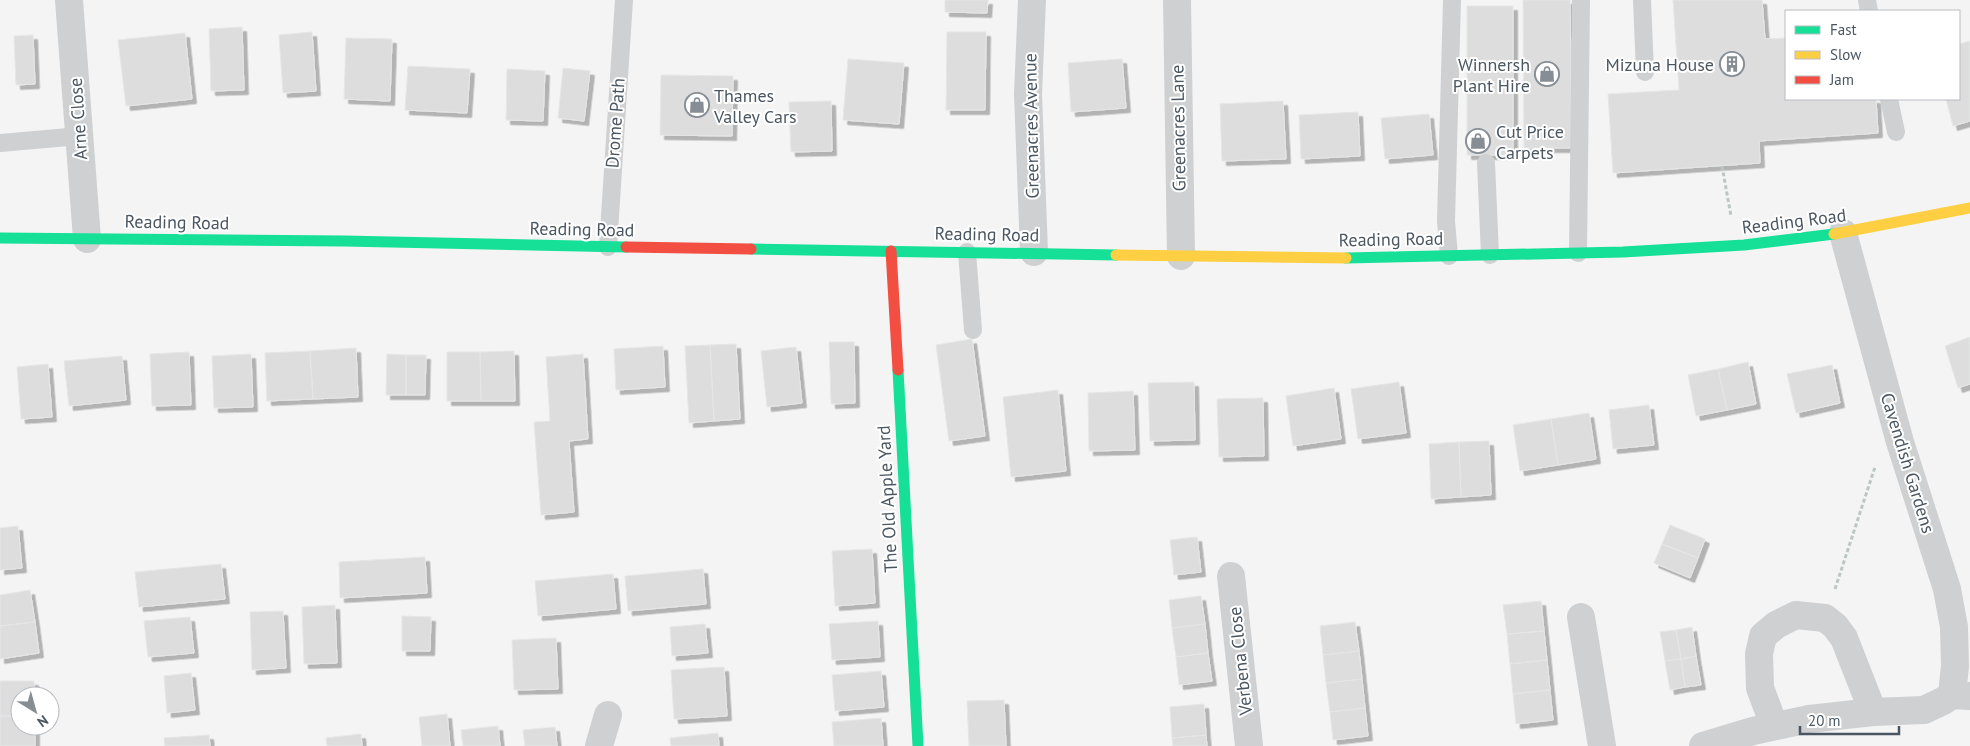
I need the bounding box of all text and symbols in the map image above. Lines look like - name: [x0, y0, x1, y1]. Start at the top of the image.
- legend: [1785, 10, 1960, 100]
- text: Fast: [1830, 20, 1857, 39]
- text: Slow: [1830, 45, 1861, 64]
- building icon: Mizuna House: [1719, 51, 1745, 77]
- street label: Greenacres Avenue: [1018, 53, 1044, 199]
- place label: Winnersh Plant Hire: [1453, 53, 1530, 97]
- place label: Mizuna House: [1605, 53, 1714, 76]
- shop icon: Winnersh Plant Hire: [1534, 61, 1560, 87]
- street label: Greenacres Lane: [1165, 64, 1191, 192]
- text: Jam: [1829, 70, 1854, 89]
- street label: Arne Close: [64, 77, 92, 161]
- street label: Drome Path: [600, 77, 630, 169]
- place label: Thames Valley Cars: [713, 84, 797, 128]
- shop icon: Thames Valley Cars: [684, 92, 710, 118]
- place label: Cut Price Carpets: [1496, 120, 1564, 164]
- shop icon: Cut Price Carpets: [1465, 128, 1491, 154]
- street label: Reading Road: [1741, 203, 1847, 239]
- street label: Reading Road: [124, 210, 230, 234]
- street label: Reading Road: [529, 217, 635, 241]
- street label: Reading Road: [934, 222, 1040, 246]
- street label: Reading Road: [1338, 227, 1444, 251]
- street label: Cavendish Gardens: [1876, 390, 1940, 536]
- street label: The Old Apple Yard: [872, 425, 902, 573]
- street label: Verbena Close: [1223, 606, 1257, 717]
- north arrow: [10, 686, 60, 736]
- scale bar: [1800, 704, 1899, 736]
- text: N: [34, 711, 52, 731]
- text: 20 m: [1808, 711, 1841, 730]

